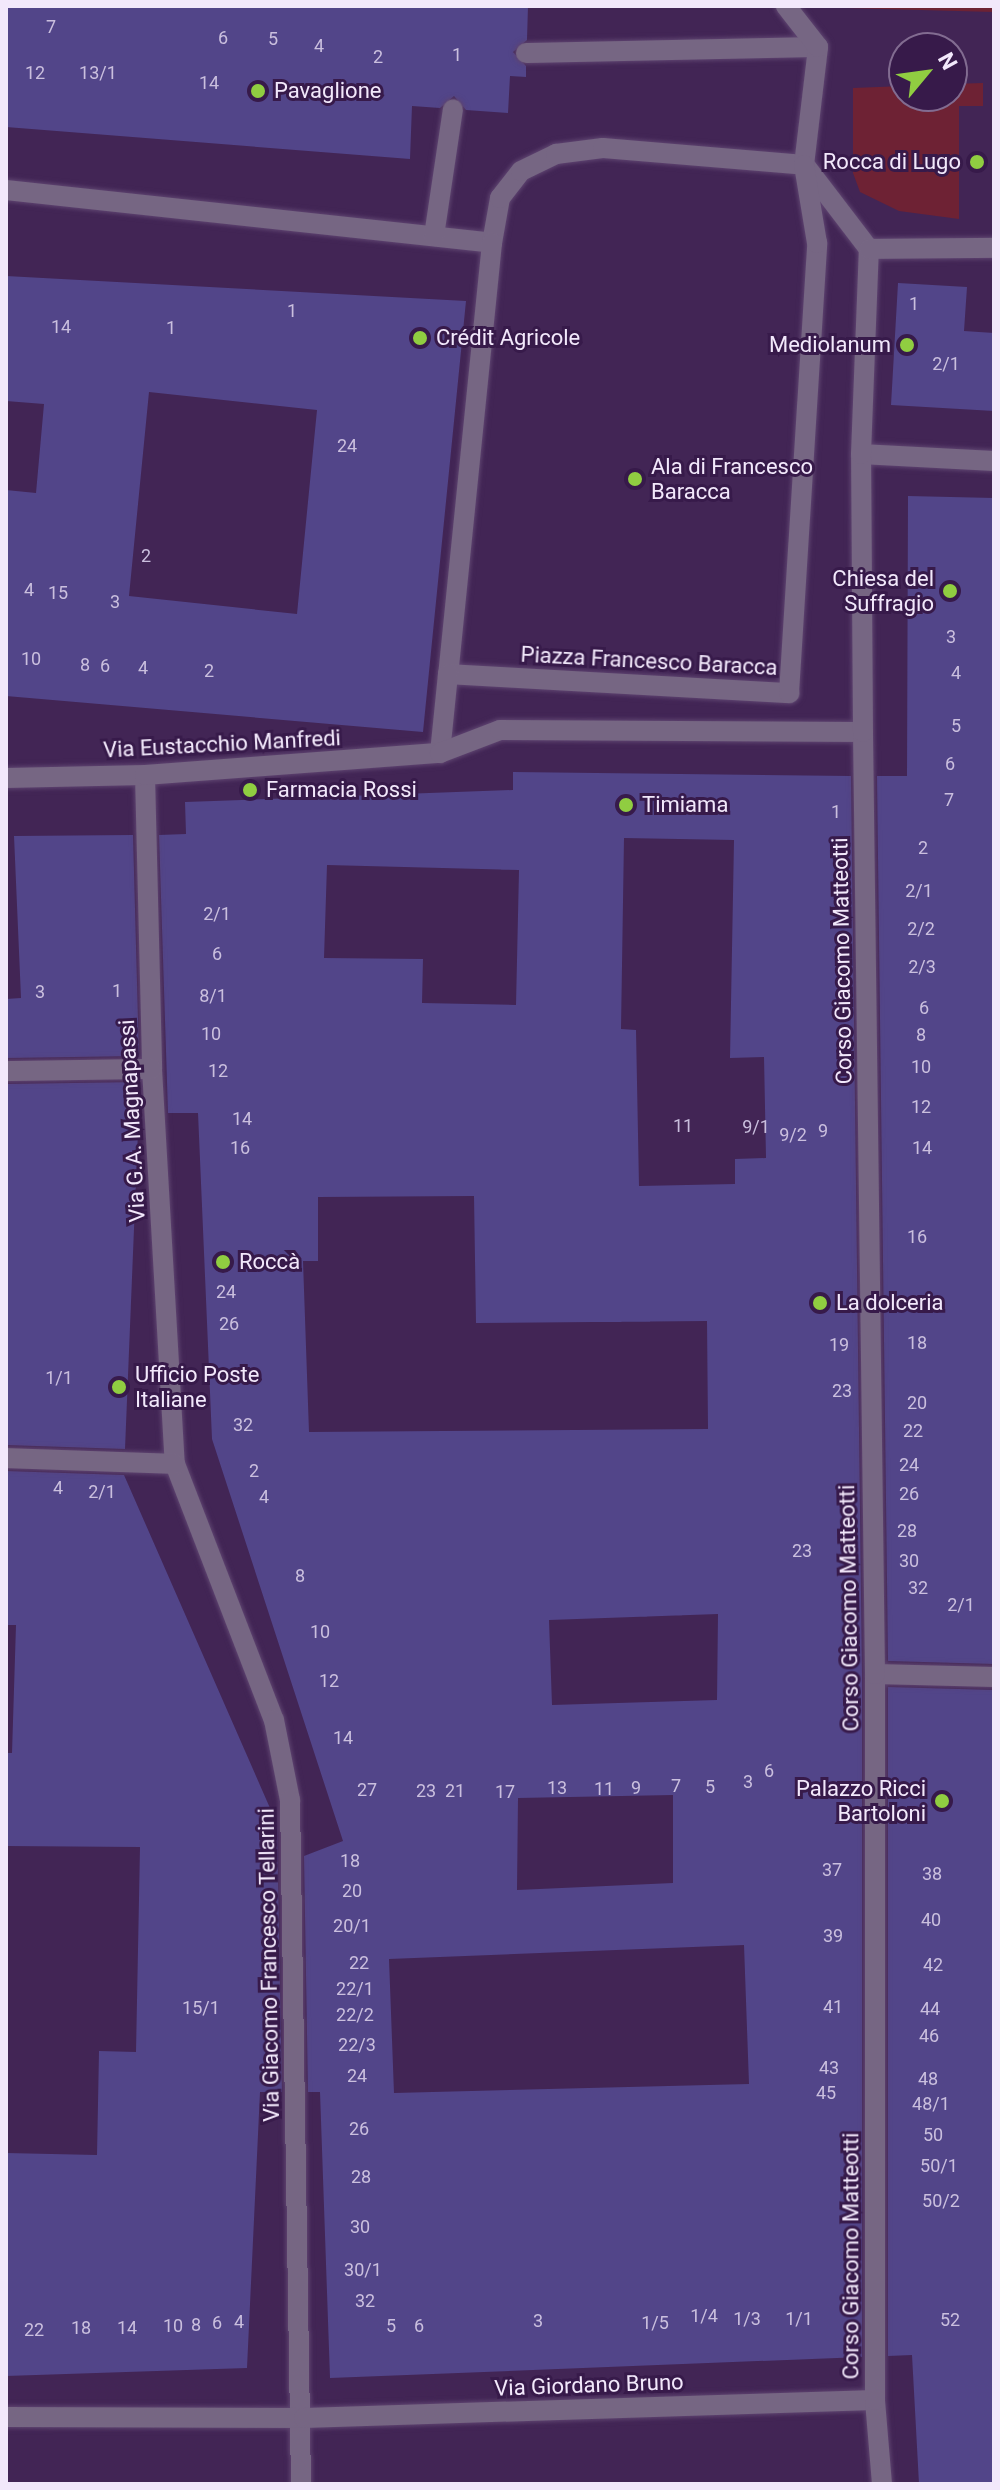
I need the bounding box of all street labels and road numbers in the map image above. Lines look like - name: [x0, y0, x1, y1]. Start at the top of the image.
- street label: Piazza Francesco Baracca: [520, 641, 778, 681]
- street label: Via Eustacchio Manfredi: [103, 725, 341, 763]
- street label: Corso Giacomo Matteotti: [827, 837, 857, 1085]
- street label: Via G.A. Magnapassi: [114, 1019, 150, 1223]
- street label: Corso Giacomo Matteotti: [834, 1484, 864, 1732]
- street label: Via Giacomo Francesco Tellarini: [253, 1808, 285, 2122]
- street label: Corso Giacomo Matteotti: [838, 2133, 864, 2379]
- street label: Via Giordano Bruno: [494, 2369, 684, 2401]

